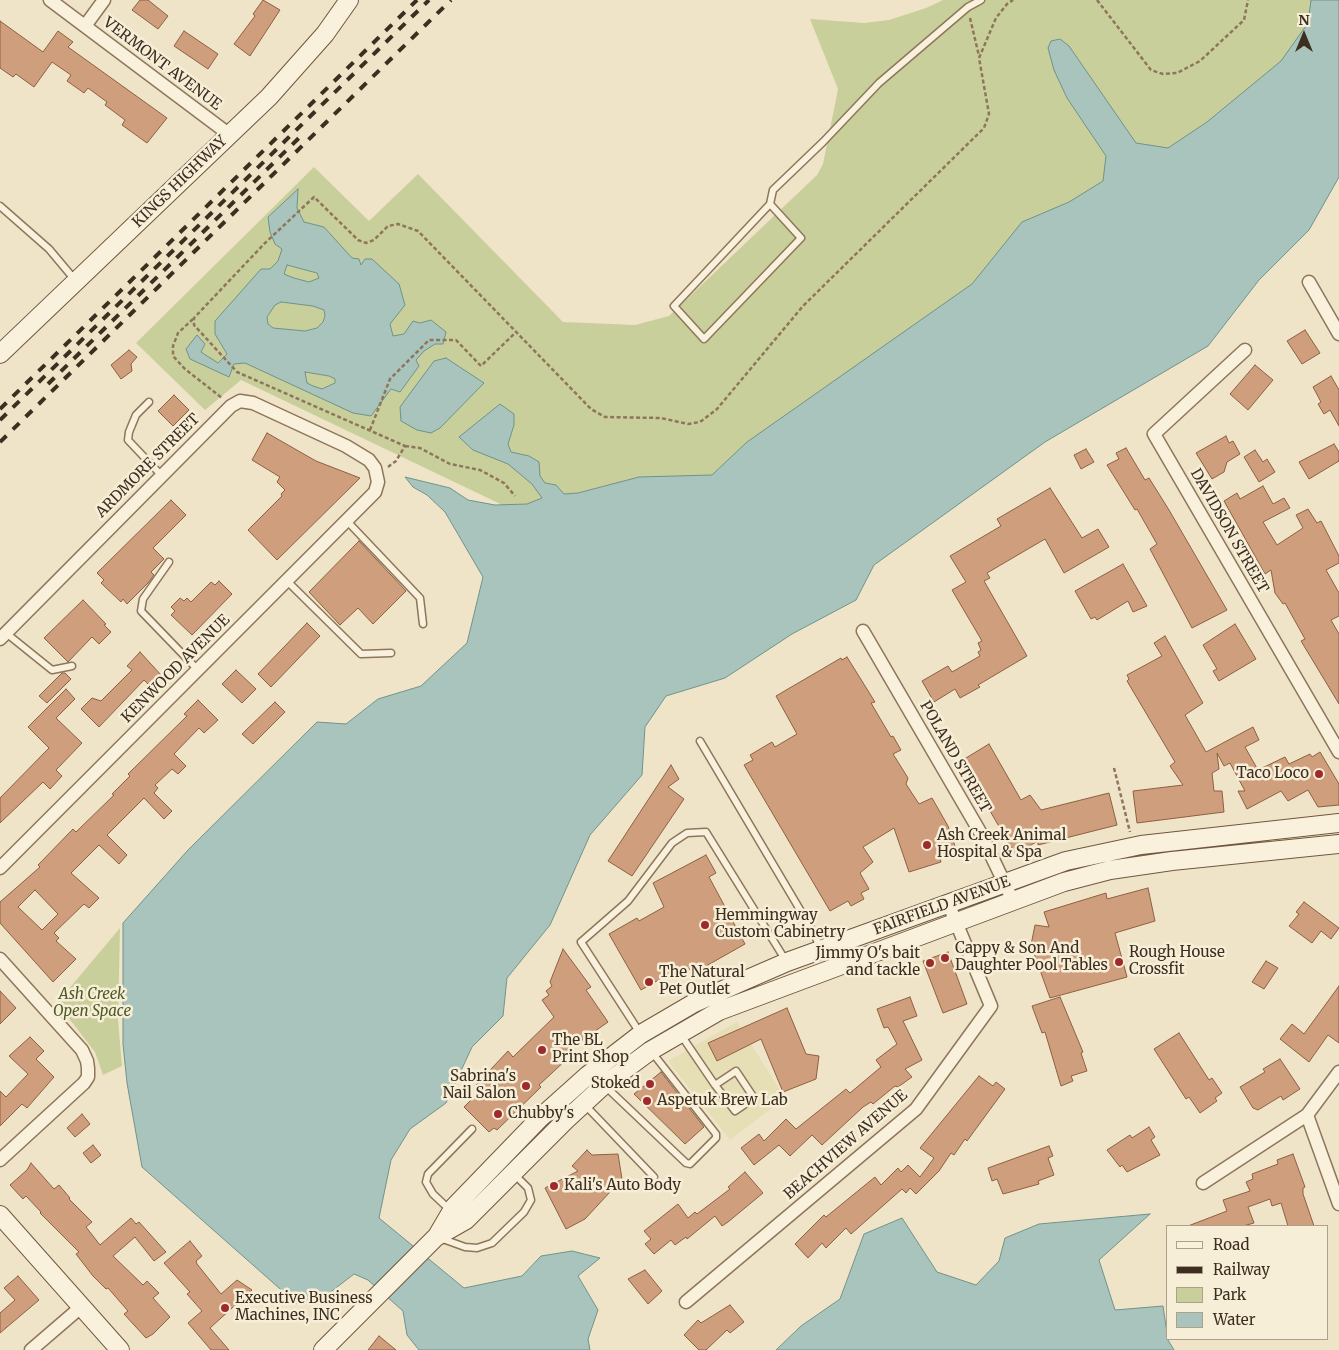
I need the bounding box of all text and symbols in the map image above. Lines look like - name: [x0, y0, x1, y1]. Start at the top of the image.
- north arrow: [1279, 10, 1329, 60]
- text: N: [1298, 11, 1310, 29]
- street label: VERMONT AVENUE: [99, 14, 225, 114]
- street label: KINGS HIGHWAY: [129, 132, 231, 232]
- street label: ARDMORE STREET: [92, 410, 204, 522]
- street label: DAVIDSON STREET: [1186, 466, 1272, 596]
- street label: KENWOOD AVENUE: [118, 611, 234, 727]
- street label: POLAND STREET: [916, 698, 994, 816]
- place label: Taco Loco: [1236, 765, 1309, 783]
- marker: Taco Loco: [1313, 768, 1325, 780]
- place label: Ash Creek Animal Hospital & Spa: [937, 827, 1066, 862]
- marker: Ash Creek Animal Hospital & Spa: [921, 839, 933, 851]
- street label: FAIRFIELD AVENUE: [871, 873, 1013, 939]
- place label: Hemmingway Custom Cabinetry: [715, 907, 845, 942]
- marker: Hemmingway Custom Cabinetry: [699, 919, 711, 931]
- place label: Cappy & Son And Daughter Pool Tables: [955, 940, 1108, 975]
- place label: Rough House Crossfit: [1129, 944, 1225, 979]
- place label: Jimmy O's bait and tackle: [815, 945, 920, 980]
- marker: Cappy & Son And Daughter Pool Tables: [939, 952, 951, 964]
- marker: Rough House Crossfit: [1113, 956, 1125, 968]
- marker: Jimmy O's bait and tackle: [924, 957, 936, 969]
- place label: The Natural Pet Outlet: [659, 964, 745, 999]
- marker: The Natural Pet Outlet: [643, 976, 655, 988]
- park label: Ash Creek Open Space: [53, 986, 131, 1021]
- place label: The BL Print Shop: [552, 1032, 629, 1067]
- marker: The BL Print Shop: [536, 1044, 548, 1056]
- place label: Sabrina's Nail Salon: [443, 1068, 516, 1103]
- place label: Stoked: [591, 1075, 640, 1093]
- marker: Stoked: [644, 1078, 656, 1090]
- marker: Sabrina's Nail Salon: [520, 1080, 532, 1092]
- street label: BEACHVIEW AVENUE: [781, 1087, 911, 1203]
- place label: Aspetuk Brew Lab: [657, 1092, 788, 1110]
- marker: Aspetuk Brew Lab: [641, 1095, 653, 1107]
- place label: Chubby's: [508, 1105, 574, 1123]
- marker: Chubby's: [492, 1108, 504, 1120]
- place label: Kali's Auto Body: [564, 1177, 681, 1195]
- marker: Kali's Auto Body: [548, 1180, 560, 1192]
- legend: [1166, 1225, 1329, 1340]
- text: Road: [1213, 1235, 1249, 1254]
- text: Railway: [1213, 1260, 1270, 1279]
- text: Park: [1213, 1285, 1246, 1304]
- place label: Executive Business Machines, INC: [235, 1290, 373, 1325]
- marker: Executive Business Machines, INC: [219, 1302, 231, 1314]
- text: Water: [1213, 1310, 1255, 1329]

